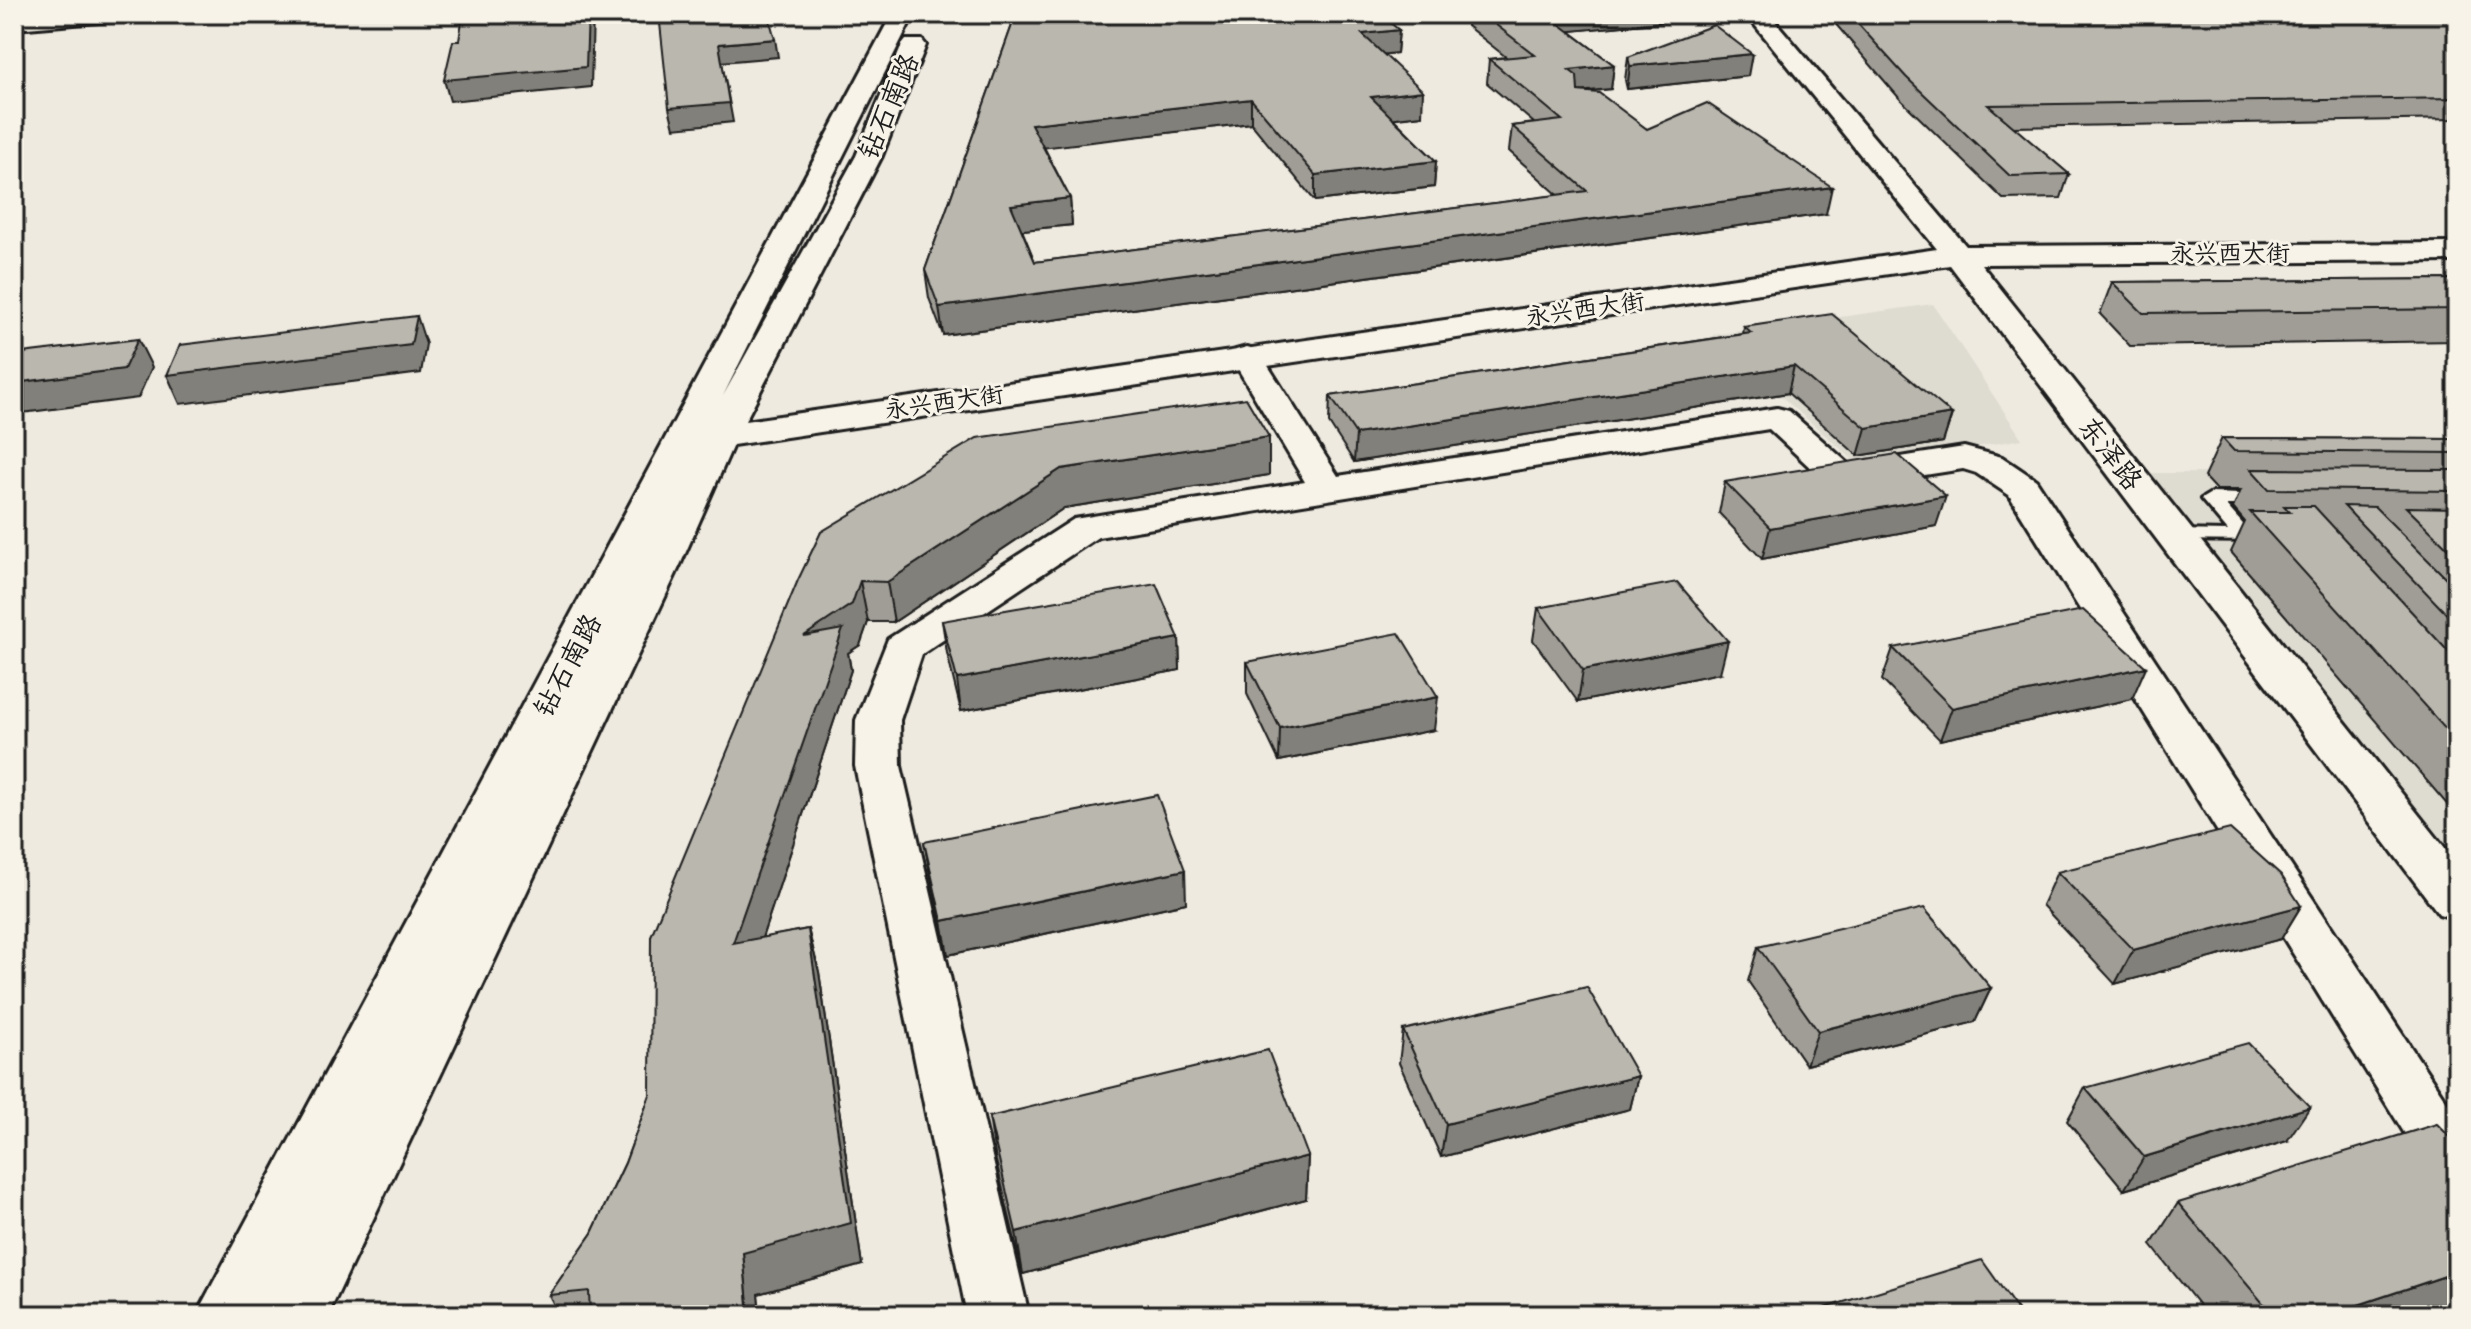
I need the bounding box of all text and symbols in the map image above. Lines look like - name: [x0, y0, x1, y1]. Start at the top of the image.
- street label: 钻石南路: [849, 47, 927, 165]
- street label: 永兴西大街: [2170, 236, 2290, 268]
- street label: 永兴西大街: [1523, 284, 1647, 332]
- street label: 永兴西大街: [882, 377, 1006, 425]
- street label: 东泽路: [2070, 408, 2152, 498]
- street label: 钻石南路: [524, 607, 610, 723]

